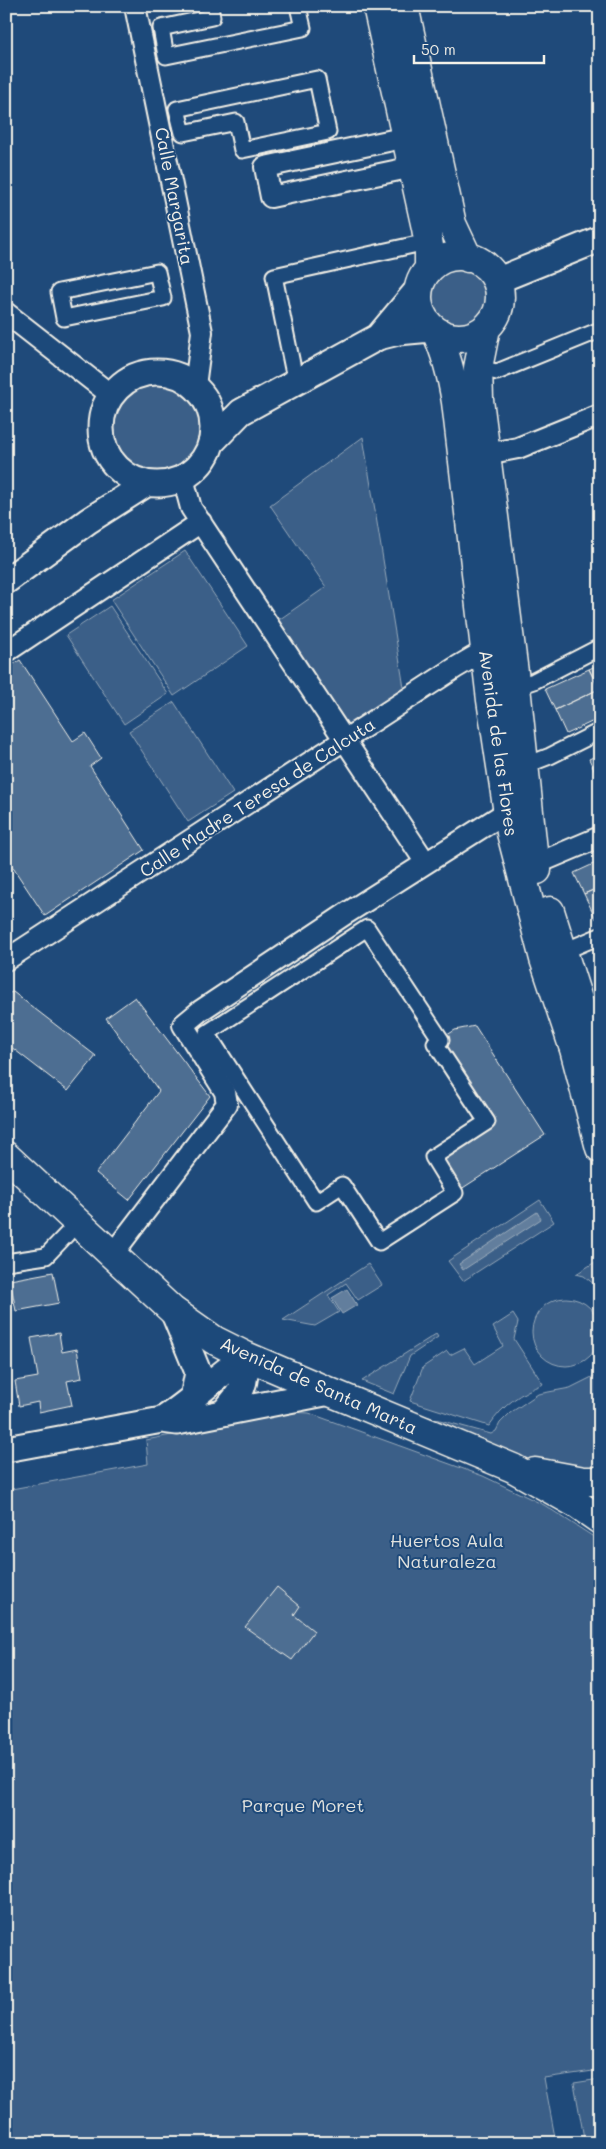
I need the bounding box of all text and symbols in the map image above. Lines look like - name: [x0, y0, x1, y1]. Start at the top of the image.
- scale bar: [414, 32, 544, 64]
- text: 50 m: [421, 39, 456, 59]
- street label: Calle Margarita: [150, 125, 200, 267]
- street label: Avenida de las Flores: [474, 648, 524, 838]
- street label: Calle Madre Teresa de Calcuta: [135, 712, 379, 882]
- street label: Avenida de Santa Marta: [217, 1331, 421, 1439]
- park label: Huertos Aula Naturaleza: [390, 1528, 504, 1573]
- park label: Parque Moret: [242, 1793, 364, 1817]

